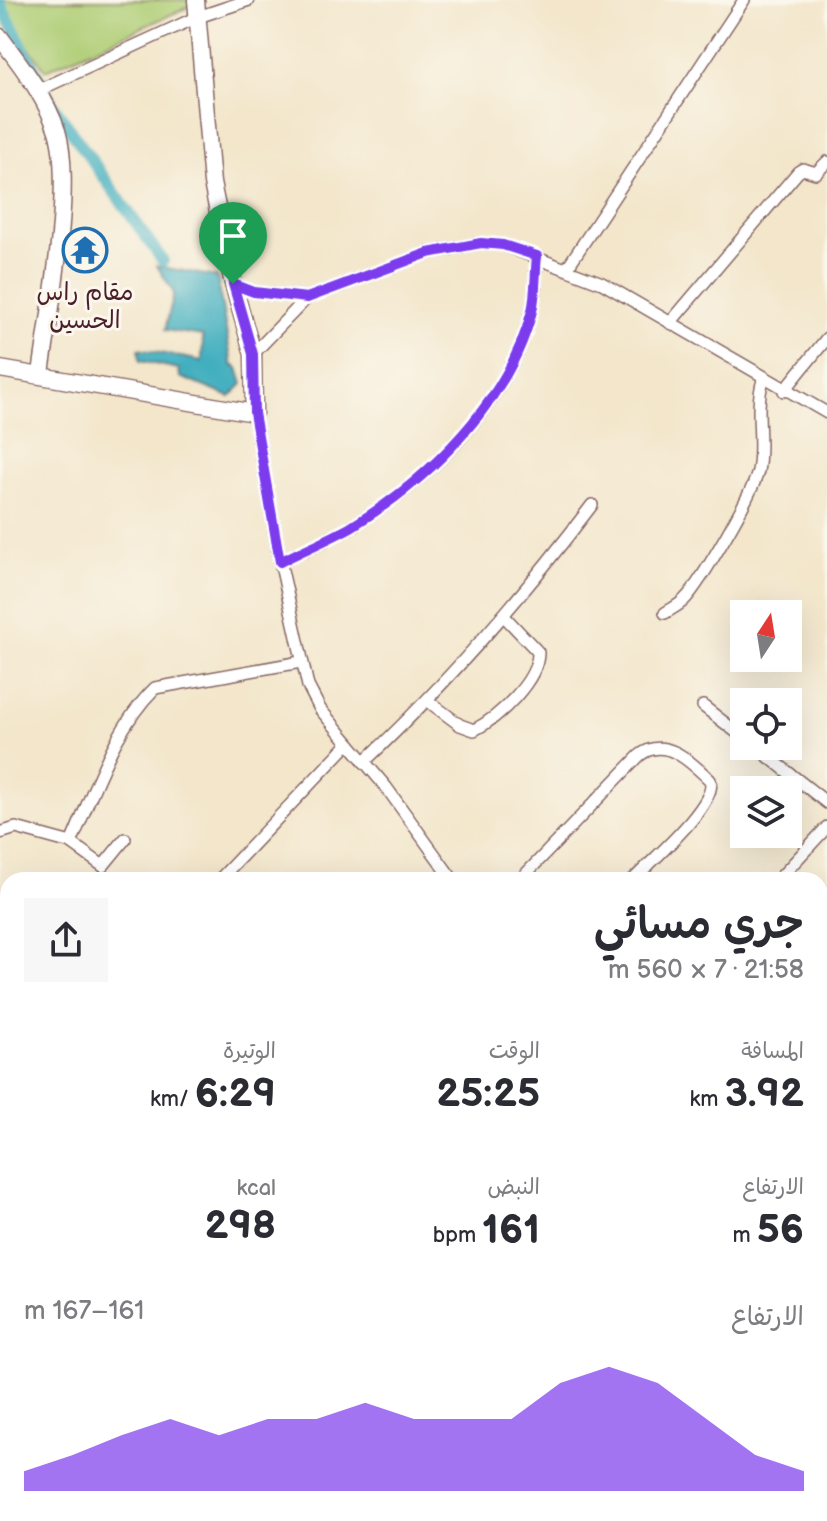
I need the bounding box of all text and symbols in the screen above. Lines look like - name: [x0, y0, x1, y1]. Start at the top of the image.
- pin: [199, 202, 267, 284]
- icon: arrive: [211, 214, 255, 258]
- temple icon: مقام راس الحسين: [61, 226, 109, 274]
- place label: مقام راس الحسين: [37, 278, 133, 335]
- north arrow: [730, 600, 802, 672]
- map controls: [730, 600, 802, 848]
- button: locate: [730, 688, 802, 760]
- button: layers: [730, 776, 802, 848]
- button: share: [24, 898, 108, 982]
- text: جري مسائي: [594, 898, 804, 951]
- text: 21:58 · 7 × 560 m: [608, 955, 804, 986]
- text: الوتيرة: [223, 1038, 276, 1065]
- text: الوقت: [489, 1038, 540, 1065]
- text: المسافة: [741, 1038, 804, 1065]
- text: 6:29: [195, 1070, 276, 1118]
- text: 25:25: [436, 1070, 540, 1118]
- text: 3.92: [724, 1070, 804, 1118]
- text: /km: [150, 1086, 195, 1113]
- text: km: [690, 1086, 724, 1113]
- text: النبض: [487, 1174, 540, 1201]
- text: الارتفاع: [742, 1174, 804, 1201]
- text: kcal: [237, 1175, 276, 1202]
- text: 298: [205, 1202, 276, 1250]
- text: 161: [482, 1206, 540, 1254]
- text: 56: [757, 1206, 804, 1254]
- text: bpm: [433, 1222, 482, 1249]
- text: m: [733, 1222, 757, 1249]
- text: 161–167 m: [24, 1296, 144, 1327]
- text: الارتفاع: [731, 1302, 804, 1333]

